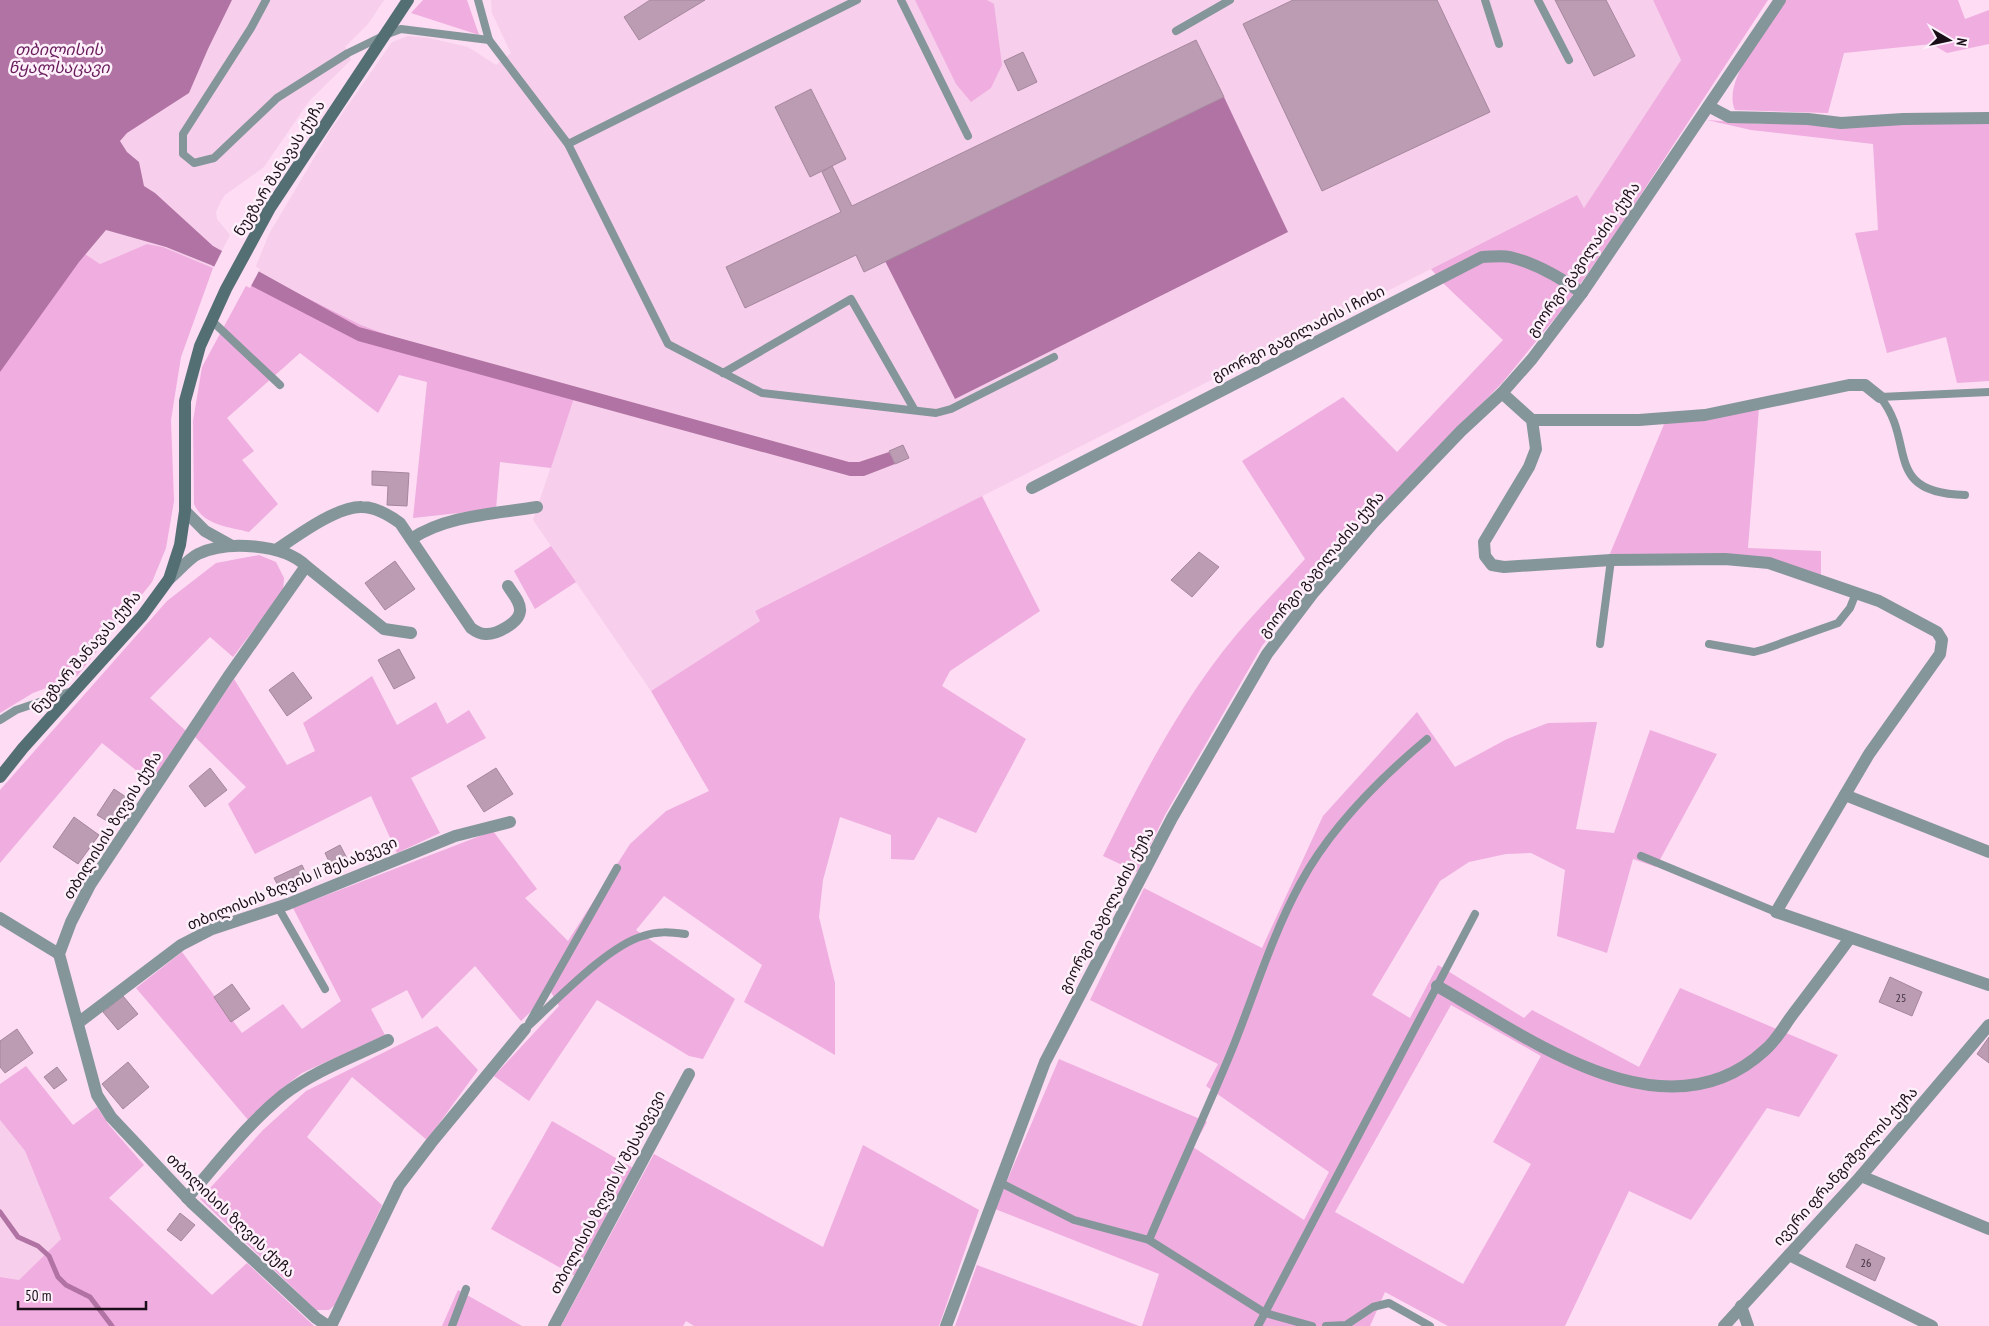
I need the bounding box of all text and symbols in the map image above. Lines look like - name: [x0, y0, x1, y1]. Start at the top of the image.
- north arrow: [1924, 15, 1974, 65]
- text: N: [1952, 37, 1971, 47]
- water label: თბილისის წყალსაცავი: [9, 39, 110, 77]
- street label: ნუგზარ შანავას ქუჩა: [229, 96, 329, 240]
- street label: გიორგი გაგილაძის ქუჩა: [1522, 178, 1644, 340]
- street label: გიორგი გაგილაძის I ჩიხი: [1208, 281, 1388, 385]
- street label: გიორგი გაგილაძის ქუჩა: [1254, 487, 1388, 641]
- street label: ნუგზარ შანავას ქუჩა: [27, 586, 145, 718]
- street label: თბილისის ზღვის ქუჩა: [59, 747, 165, 903]
- street label: გიორგი გაგილაძის ქუჩა: [1054, 824, 1158, 996]
- street label: თბილისის ზღვის II შესახვევი: [184, 832, 400, 934]
- house number: 25: [1896, 990, 1906, 1005]
- street label: ივერი ფრანგიშვილის ქუჩა: [1769, 1083, 1921, 1249]
- street label: თბილისის ზღვის IV შესახვევი: [545, 1087, 669, 1297]
- street label: თბილისის ზღვის ქუჩა: [163, 1149, 299, 1281]
- house number: 26: [1861, 1255, 1871, 1270]
- scale bar: [18, 1278, 145, 1310]
- text: 50 m: [25, 1286, 51, 1305]

